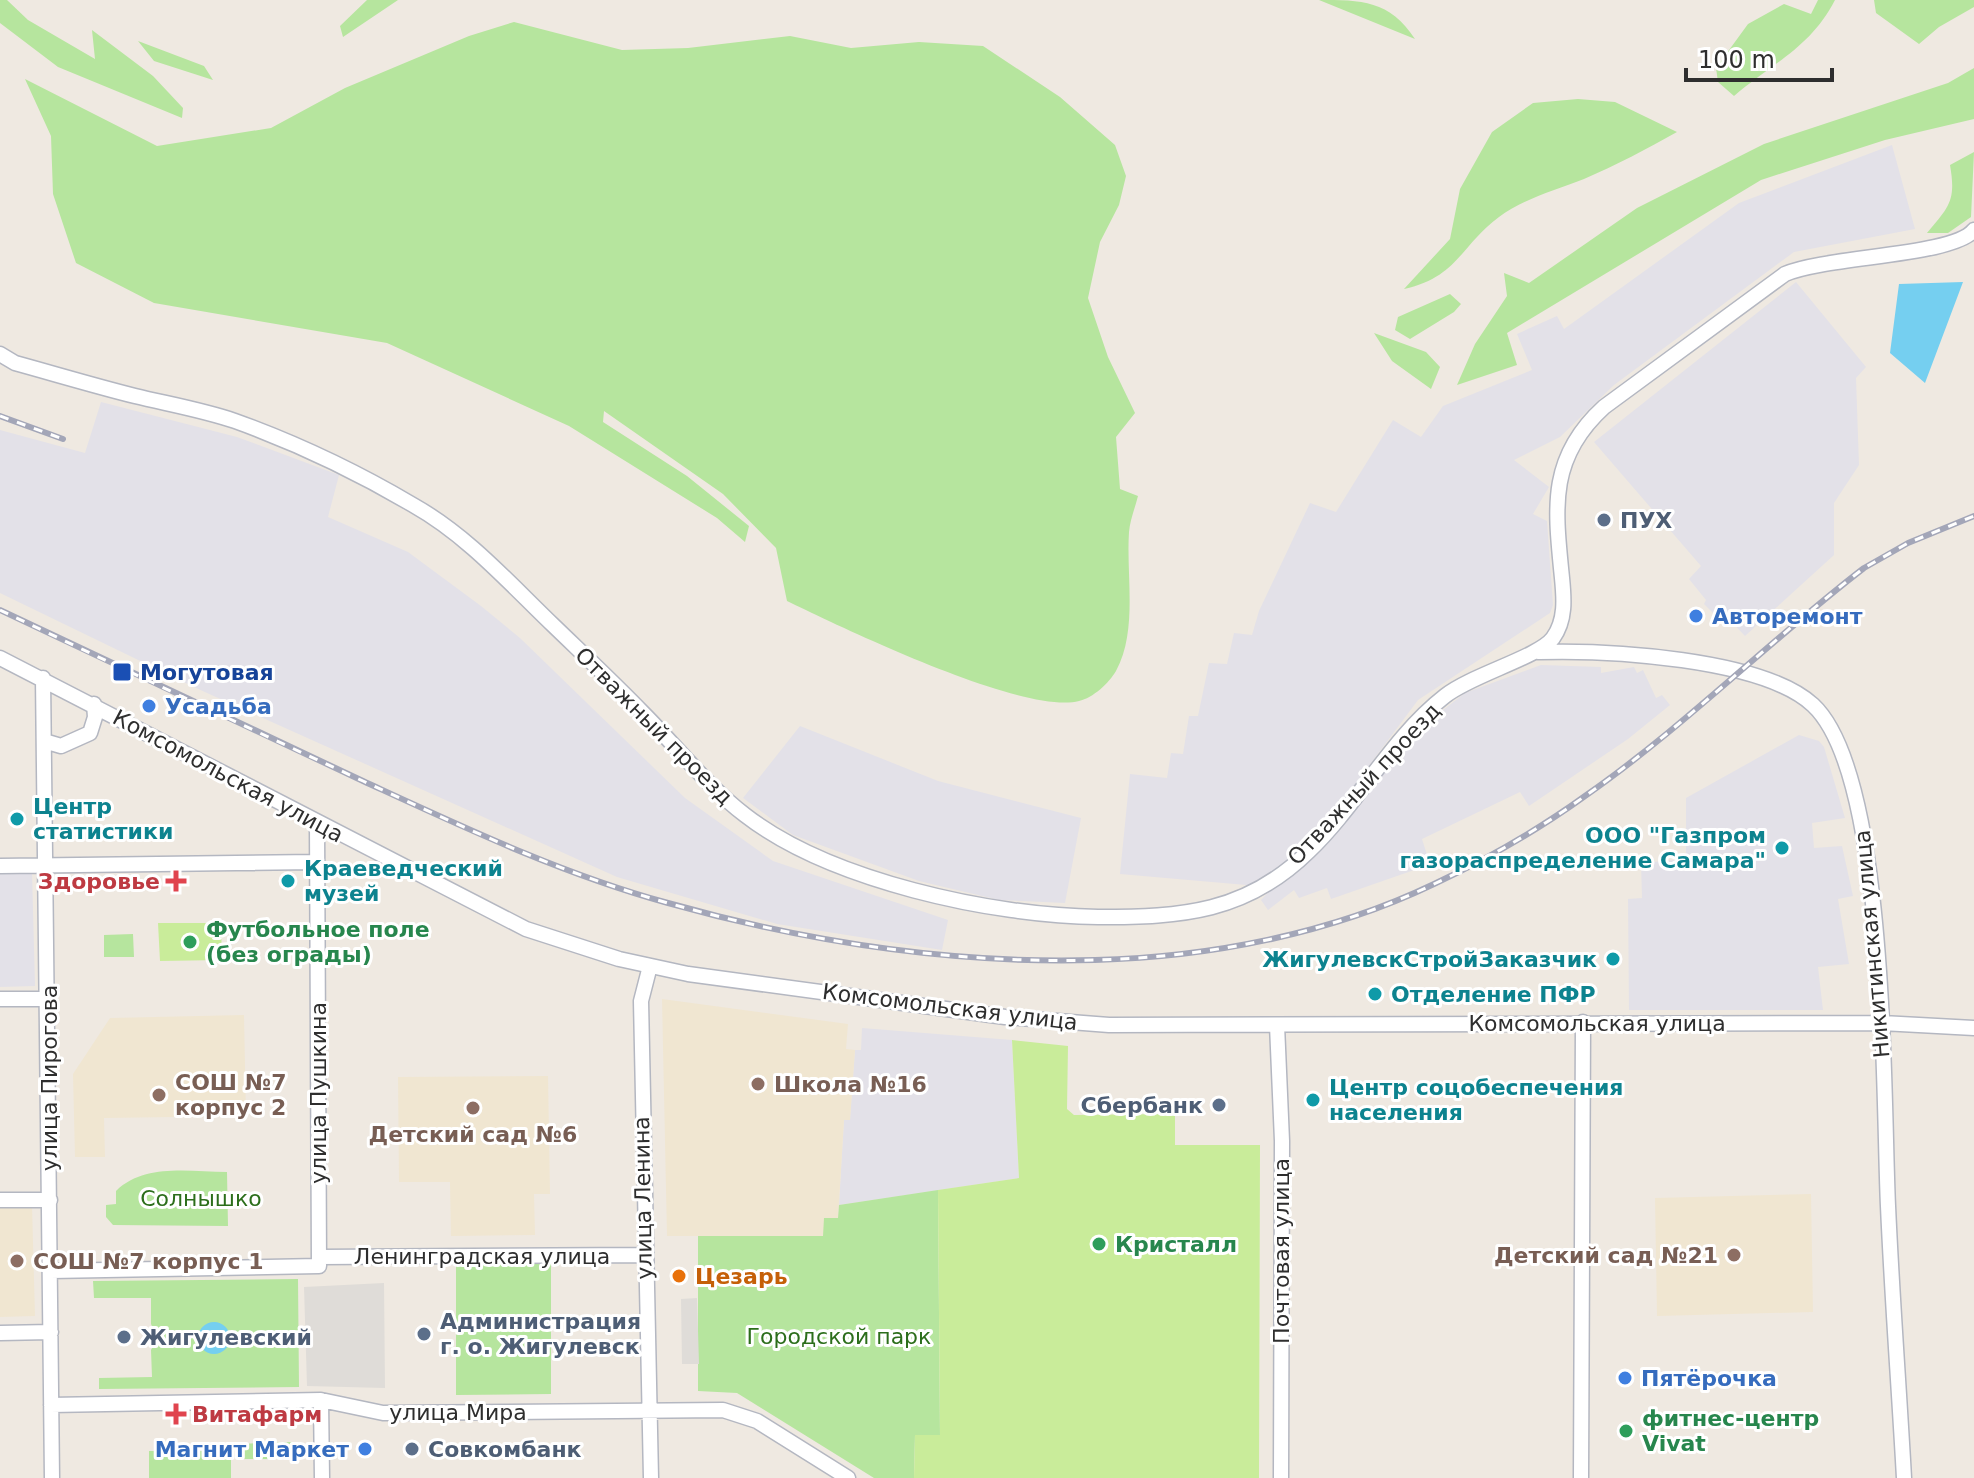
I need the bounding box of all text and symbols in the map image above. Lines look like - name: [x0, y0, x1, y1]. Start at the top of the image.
- scale bar: [1686, 32, 1832, 82]
- text: 100 m: [1698, 46, 1775, 74]
- place label: ПУХ: [1620, 508, 1672, 533]
- marker: ПУХ: [1595, 511, 1613, 529]
- place label: Авторемонт: [1712, 604, 1863, 629]
- marker: Авторемонт: [1687, 607, 1705, 625]
- street label: Отважный проезд: [570, 642, 738, 810]
- place label: Могутовая: [140, 660, 274, 685]
- marker: Могутовая: [111, 661, 133, 683]
- place label: Усадьба: [165, 694, 272, 719]
- marker: Усадьба: [140, 697, 158, 715]
- street label: Отважный проезд: [1283, 698, 1445, 870]
- street label: Комсомольская улица: [109, 705, 347, 847]
- place label: Центр статистики: [33, 794, 173, 844]
- marker: Центр статистики: [8, 810, 26, 828]
- place label: ООО "Газпром газораспределение Самара": [1399, 823, 1766, 873]
- street label: Никитинская улица: [1850, 829, 1894, 1059]
- marker: ООО "Газпром газораспределение Самара": [1773, 839, 1791, 857]
- place label: Краеведческий музей: [304, 856, 503, 906]
- place label: Здоровье: [38, 869, 160, 894]
- marker: Здоровье: [167, 872, 185, 890]
- marker: Краеведческий музей: [279, 872, 297, 890]
- place label: Футбольное поле (без ограды): [206, 917, 430, 967]
- marker: Футбольное поле (без ограды): [181, 933, 199, 951]
- place label: ЖигулевскСтройЗаказчик: [1262, 947, 1597, 972]
- marker: ЖигулевскСтройЗаказчик: [1604, 950, 1622, 968]
- street label: Комсомольская улица: [821, 979, 1079, 1035]
- place label: Отделение ПФР: [1391, 982, 1596, 1007]
- street label: улица Пирогова: [37, 985, 62, 1171]
- marker: Отделение ПФР: [1366, 985, 1384, 1003]
- street label: улица Пушкина: [306, 1002, 331, 1184]
- street label: Комсомольская улица: [1468, 1011, 1726, 1036]
- place label: СОШ №7 корпус 2: [175, 1070, 286, 1120]
- place label: Школа №16: [774, 1072, 927, 1097]
- marker: Школа №16: [749, 1075, 767, 1093]
- place label: Центр соцобеспечения населения: [1329, 1075, 1623, 1125]
- marker: СОШ №7 корпус 2: [150, 1086, 168, 1104]
- marker: Центр соцобеспечения населения: [1304, 1091, 1322, 1109]
- place label: Сбербанк: [1080, 1093, 1203, 1118]
- marker: Сбербанк: [1210, 1096, 1228, 1114]
- marker: Детский сад №6: [464, 1099, 482, 1117]
- street label: улица Ленина: [629, 1116, 657, 1280]
- place label: Детский сад №6: [369, 1122, 577, 1147]
- street label: Почтовая улица: [1269, 1158, 1294, 1344]
- park label: Солнышко: [140, 1186, 262, 1211]
- place label: Кристалл: [1115, 1232, 1237, 1257]
- marker: Кристалл: [1090, 1235, 1108, 1253]
- place label: Детский сад №21: [1494, 1243, 1718, 1268]
- street label: Ленинградская улица: [354, 1244, 610, 1269]
- marker: Детский сад №21: [1725, 1246, 1743, 1264]
- place label: СОШ №7 корпус 1: [33, 1249, 263, 1274]
- marker: СОШ №7 корпус 1: [8, 1252, 26, 1270]
- place label: Цезарь: [695, 1264, 788, 1289]
- marker: Цезарь: [670, 1267, 688, 1285]
- place label: Администрация г. о. Жигулевск: [440, 1309, 641, 1359]
- park label: Городской парк: [747, 1324, 931, 1349]
- place label: Жигулевский: [140, 1325, 312, 1350]
- marker: Администрация г. о. Жигулевск: [415, 1325, 433, 1343]
- marker: Жигулевский: [115, 1328, 133, 1346]
- place label: Пятёрочка: [1641, 1366, 1777, 1391]
- marker: Пятёрочка: [1616, 1369, 1634, 1387]
- street label: улица Мира: [389, 1400, 527, 1425]
- place label: Витафарм: [192, 1402, 322, 1427]
- marker: Витафарм: [167, 1405, 185, 1423]
- place label: фитнес-центр Vivat: [1642, 1406, 1819, 1456]
- marker: фитнес-центр Vivat: [1617, 1422, 1635, 1440]
- place label: Магнит Маркет: [155, 1437, 349, 1462]
- place label: Совкомбанк: [428, 1437, 582, 1462]
- marker: Магнит Маркет: [356, 1440, 374, 1458]
- marker: Совкомбанк: [403, 1440, 421, 1458]

